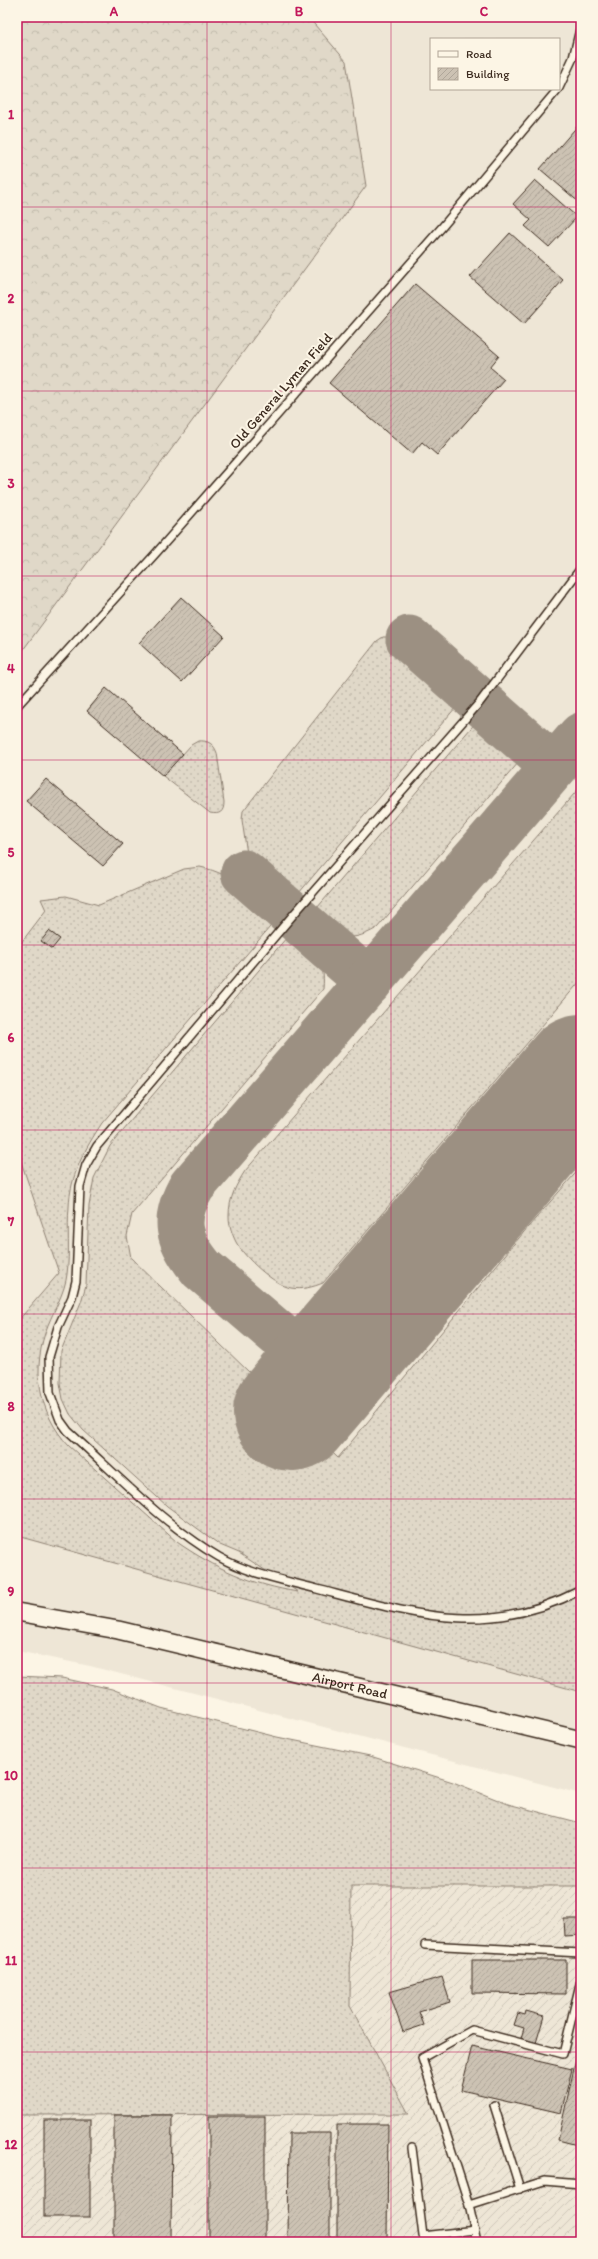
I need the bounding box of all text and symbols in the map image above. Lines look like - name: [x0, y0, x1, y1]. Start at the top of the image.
- text: A: [109, 4, 119, 19]
- text: B: [295, 4, 304, 19]
- text: C: [480, 4, 489, 19]
- legend: [430, 38, 560, 90]
- text: Road: [466, 47, 492, 61]
- text: Building: [466, 67, 510, 81]
- text: 1: [8, 107, 14, 122]
- text: 2: [8, 291, 15, 306]
- street label: Old General Lyman Field: [226, 329, 336, 453]
- text: 3: [7, 476, 15, 491]
- text: 4: [7, 661, 15, 676]
- text: 5: [8, 845, 15, 860]
- text: 6: [8, 1030, 15, 1045]
- text: 7: [7, 1214, 15, 1229]
- text: 8: [7, 1399, 15, 1414]
- text: 9: [8, 1584, 15, 1599]
- street label: Airport Road: [311, 1668, 390, 1702]
- text: 10: [4, 1768, 18, 1783]
- text: 11: [5, 1953, 17, 1968]
- text: 12: [5, 2137, 18, 2152]

